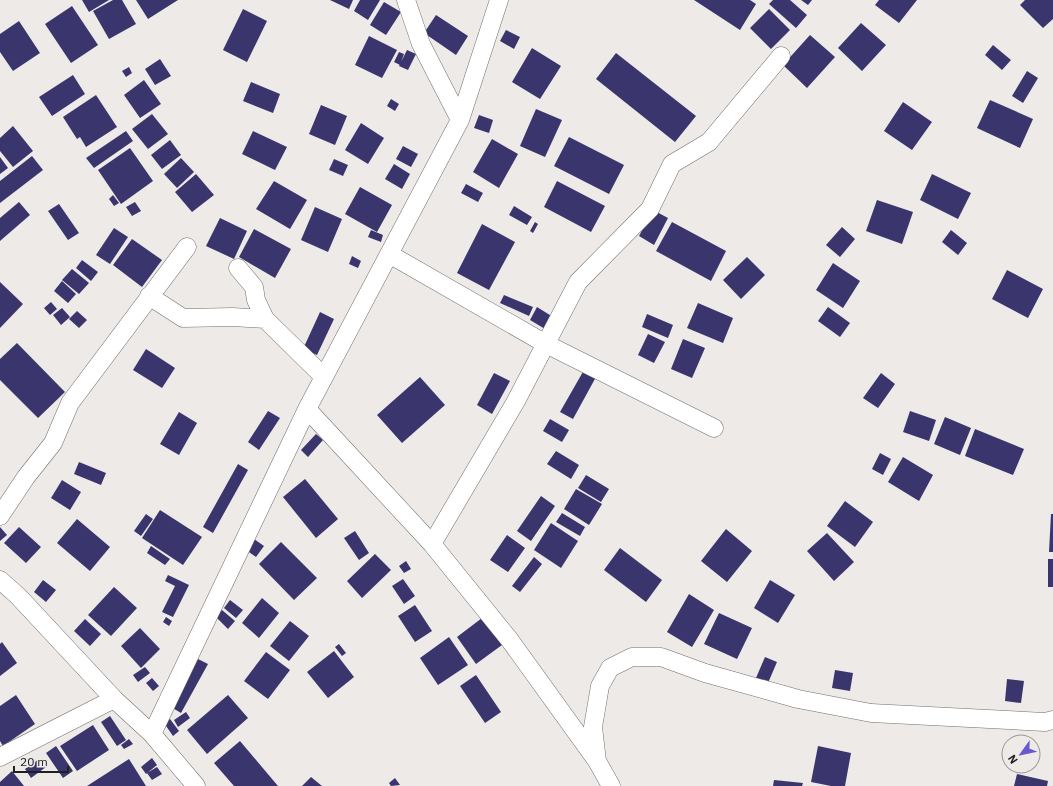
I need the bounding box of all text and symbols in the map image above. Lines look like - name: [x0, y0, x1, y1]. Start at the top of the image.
- north arrow: [1001, 734, 1041, 774]
- scale bar: [14, 748, 68, 774]
- text: N: [1005, 752, 1021, 767]
- text: 20 m: [20, 754, 48, 769]

